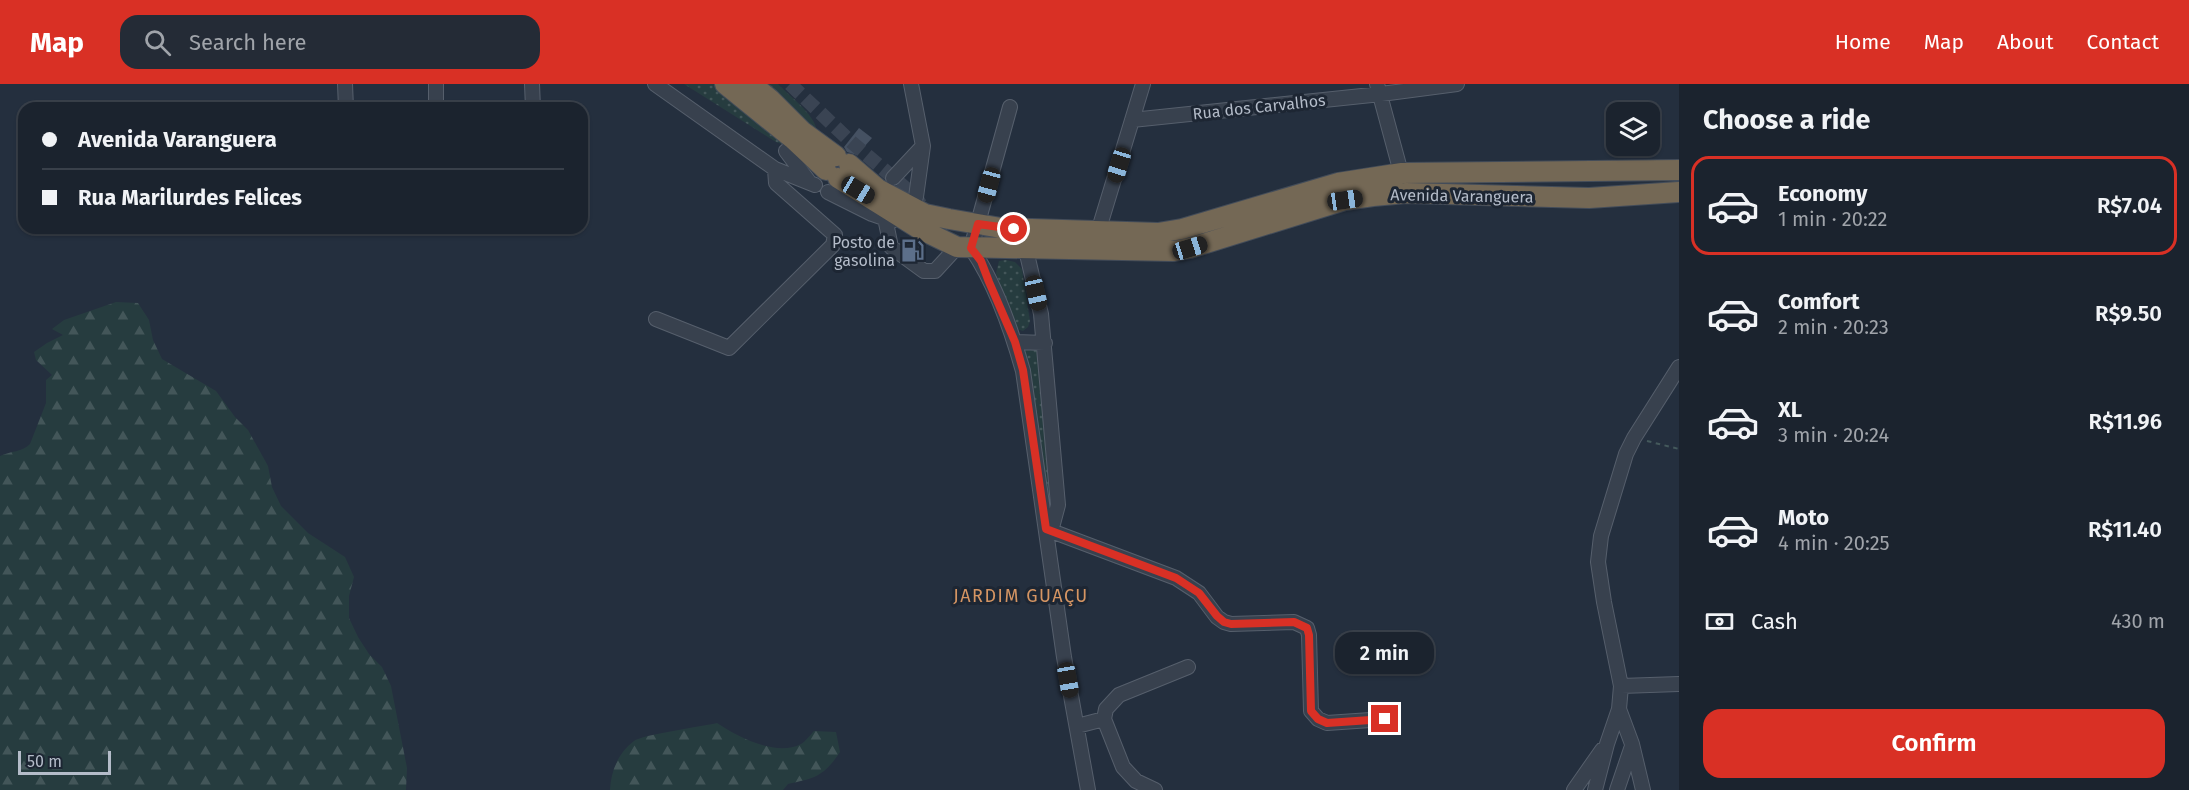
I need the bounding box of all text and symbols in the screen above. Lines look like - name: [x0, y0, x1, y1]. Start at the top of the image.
- search box: [120, 15, 540, 69]
- text: Map: [30, 26, 84, 59]
- icon: search: [141, 26, 174, 59]
- text: Search here: [189, 29, 307, 56]
- text: Home: [1835, 29, 1891, 55]
- text: Map: [1924, 29, 1964, 55]
- text: About: [1997, 29, 2054, 55]
- text: Contact: [2087, 29, 2159, 55]
- street label: Rua dos Carvalhos: [1192, 91, 1326, 123]
- map controls: [1606, 102, 1660, 156]
- button: layers: [1606, 102, 1660, 156]
- text: Choose a ride: [1703, 104, 1870, 136]
- text: Avenida Varanguera: [78, 126, 277, 153]
- car: [1105, 145, 1133, 185]
- car: [976, 165, 1002, 205]
- car: [838, 173, 878, 207]
- icon: car: [1706, 179, 1760, 233]
- text: Economy: [1778, 180, 1867, 207]
- text: Rua Marilurdes Felices: [78, 184, 302, 211]
- street label: Avenida Varanguera: [1390, 185, 1534, 207]
- car: [1326, 189, 1364, 211]
- text: R$7.04: [2097, 192, 2162, 219]
- text: 1 min · 20:22: [1778, 207, 1888, 231]
- route start: [1000, 215, 1027, 242]
- place label: Posto de gasolina: [832, 233, 895, 270]
- car: [1170, 234, 1210, 262]
- fuel station icon: Posto de gasolina: [900, 238, 926, 264]
- car: [1023, 273, 1049, 313]
- icon: car: [1706, 287, 1760, 341]
- text: Comfort: [1778, 288, 1859, 315]
- text: R$9.50: [2095, 300, 2162, 327]
- text: 2 min · 20:23: [1778, 315, 1889, 339]
- icon: car: [1706, 395, 1760, 449]
- text: XL: [1778, 396, 1802, 423]
- text: R$11.96: [2089, 408, 2162, 435]
- text: 3 min · 20:24: [1778, 423, 1889, 447]
- icon: car: [1706, 503, 1760, 557]
- text: Moto: [1778, 504, 1829, 531]
- text: R$11.40: [2088, 516, 2162, 543]
- text: 4 min · 20:25: [1778, 531, 1890, 555]
- district label: JARDIM GUAÇU: [953, 585, 1089, 607]
- icon: cash: [1703, 605, 1736, 638]
- text: Cash: [1751, 608, 1798, 635]
- text: 430 m: [2111, 609, 2165, 633]
- callout: 2 min: [1336, 632, 1434, 674]
- text: 2 min: [1360, 641, 1409, 665]
- car: [1056, 661, 1080, 699]
- route end: [1371, 705, 1398, 732]
- button: Confirm: [1703, 709, 2165, 778]
- scale bar: [18, 748, 111, 776]
- text: 50 m: [27, 752, 62, 771]

